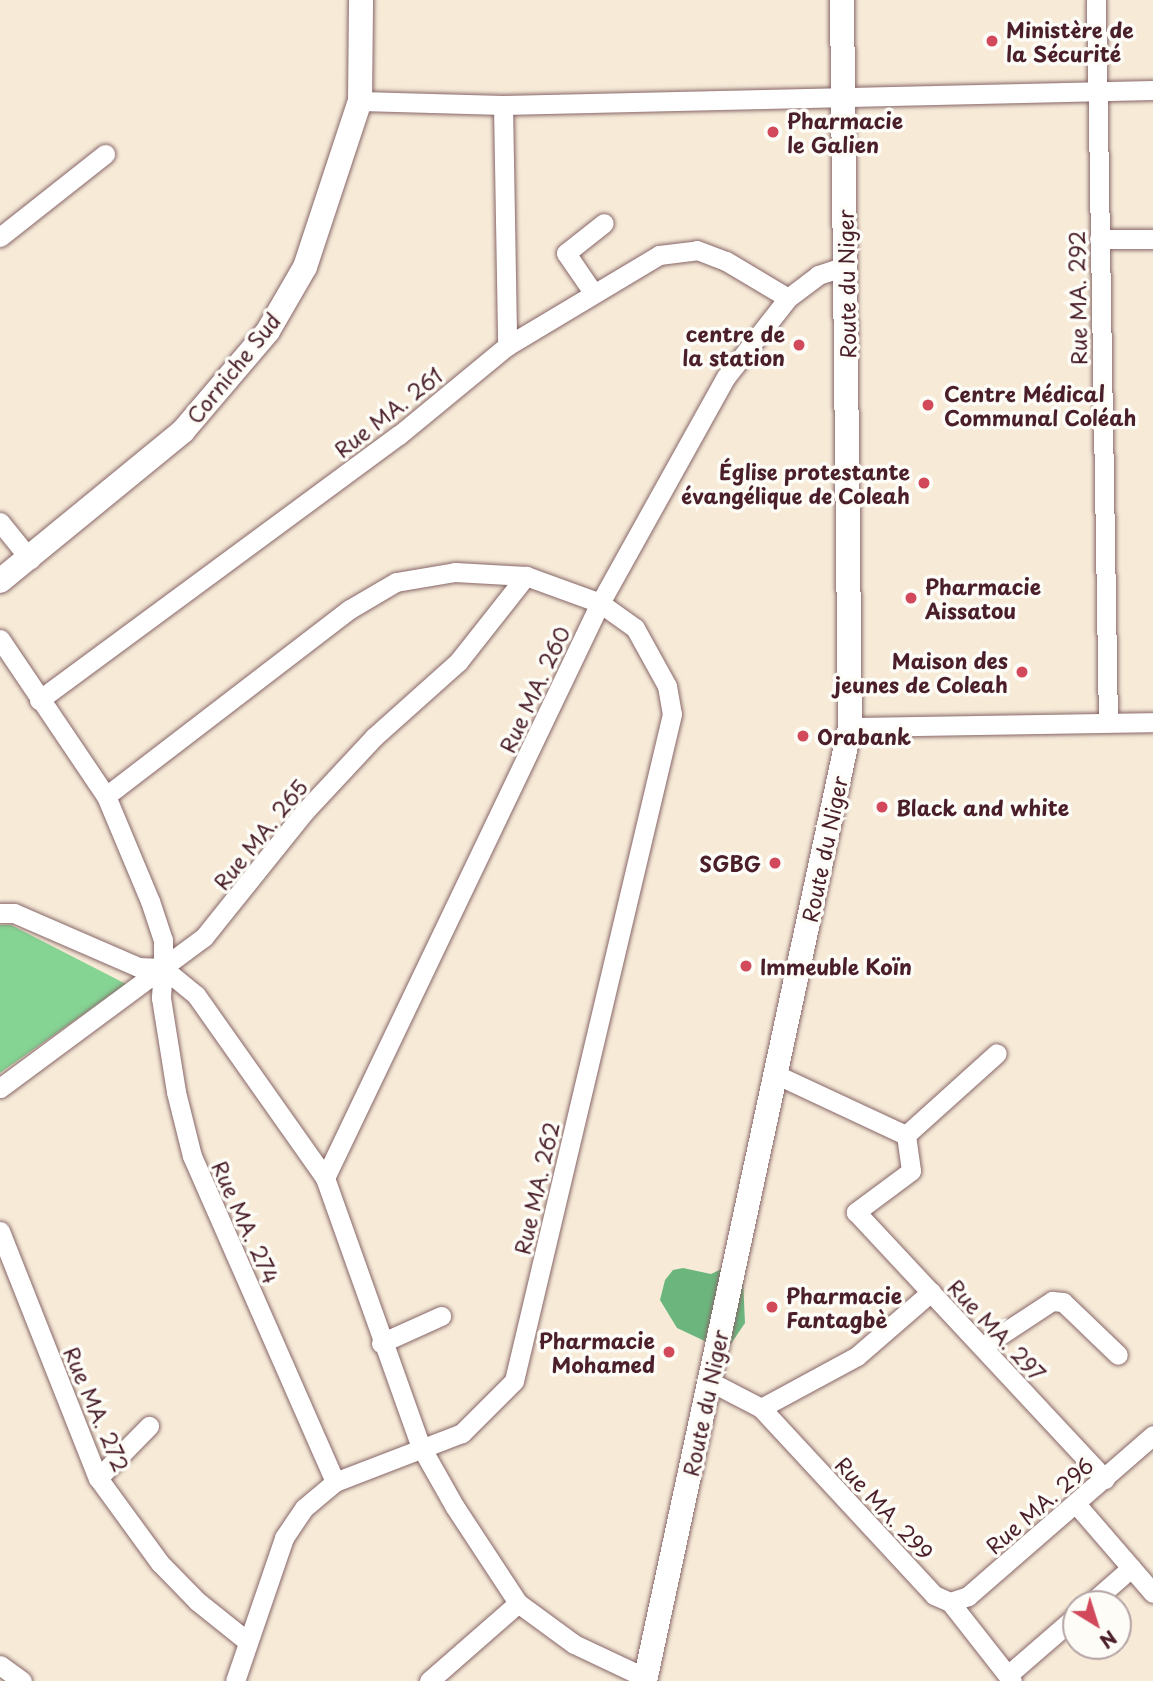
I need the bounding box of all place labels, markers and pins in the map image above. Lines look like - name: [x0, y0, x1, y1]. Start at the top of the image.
- place label: Ministère de la Sécurité: [1006, 16, 1135, 66]
- marker: Ministère de la Sécurité: [984, 33, 1000, 49]
- place label: Pharmacie le Galien: [787, 107, 903, 157]
- marker: Pharmacie le Galien: [765, 124, 781, 140]
- place label: centre de la station: [682, 320, 785, 370]
- marker: centre de la station: [791, 337, 807, 353]
- place label: Centre Médical Communal Coléah: [944, 380, 1136, 430]
- marker: Centre Médical Communal Coléah: [918, 395, 938, 415]
- place label: Église protestante évangélique de Coleah: [678, 458, 910, 508]
- marker: Église protestante évangélique de Coleah: [916, 475, 932, 491]
- place label: Pharmacie Aissatou: [925, 573, 1041, 623]
- marker: Pharmacie Aissatou: [903, 590, 919, 606]
- place label: Maison des jeunes de Coleah: [832, 647, 1008, 697]
- marker: Maison des jeunes de Coleah: [1014, 664, 1030, 680]
- place label: Orabank: [817, 723, 911, 749]
- marker: Orabank: [795, 728, 811, 744]
- place label: Black and white: [896, 794, 1070, 820]
- marker: Black and white: [874, 799, 890, 815]
- place label: SGBG: [699, 850, 761, 876]
- marker: SGBG: [767, 855, 783, 871]
- place label: Immeuble Koïn: [760, 953, 913, 979]
- marker: Immeuble Koïn: [738, 958, 754, 974]
- place label: Pharmacie Fantagbè: [786, 1282, 902, 1332]
- marker: Pharmacie Fantagbè: [764, 1299, 780, 1315]
- place label: Pharmacie Mohamed: [539, 1327, 655, 1377]
- marker: Pharmacie Mohamed: [661, 1344, 677, 1360]

